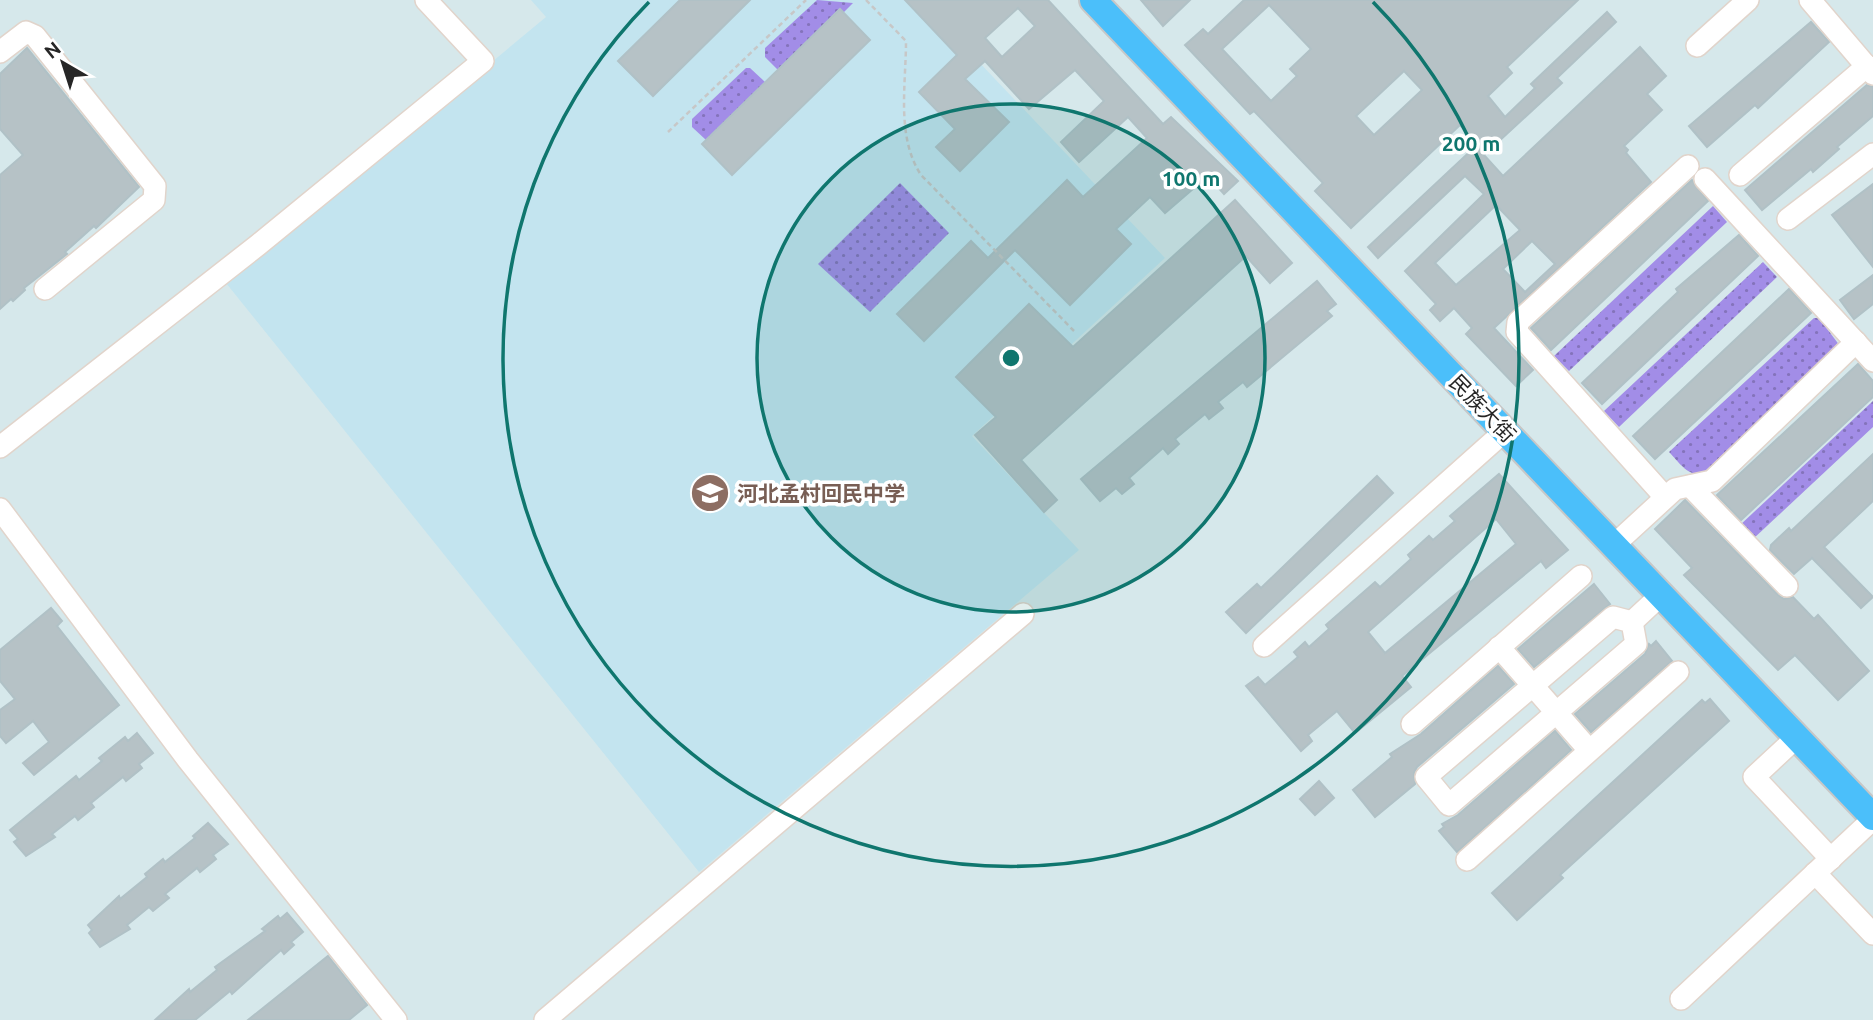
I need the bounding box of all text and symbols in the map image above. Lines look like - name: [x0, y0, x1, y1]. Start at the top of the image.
- north arrow: [28, 28, 98, 98]
- text: N: [40, 37, 65, 63]
- text: 200 m: [1442, 131, 1500, 155]
- text: 100 m: [1162, 166, 1220, 190]
- centre of rings: [999, 346, 1023, 370]
- street label: 民族大街: [1445, 369, 1521, 447]
- school or university icon: 河北孟村回民中学: [689, 472, 731, 514]
- place label: 河北孟村回民中学: [737, 481, 905, 505]

